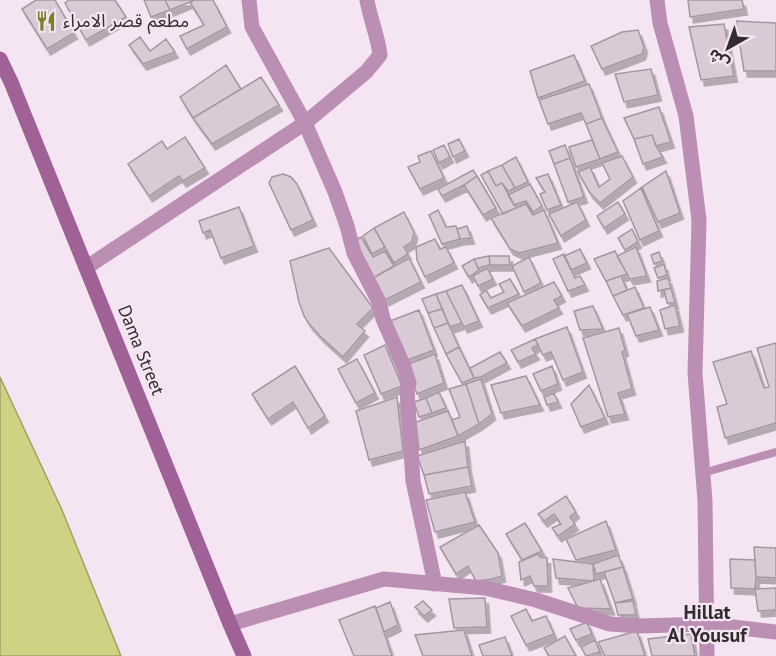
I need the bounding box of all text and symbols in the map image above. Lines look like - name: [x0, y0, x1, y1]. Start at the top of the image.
- restaurant icon: مطعم قصر الامراء: [34, 9, 58, 33]
- place label: مطعم قصر الامراء: [63, 9, 189, 34]
- north arrow: [698, 18, 758, 78]
- text: ش: [703, 45, 733, 74]
- street label: Dama Street: [113, 301, 170, 398]
- district label: Hillat Al Yousuf: [667, 599, 748, 648]

